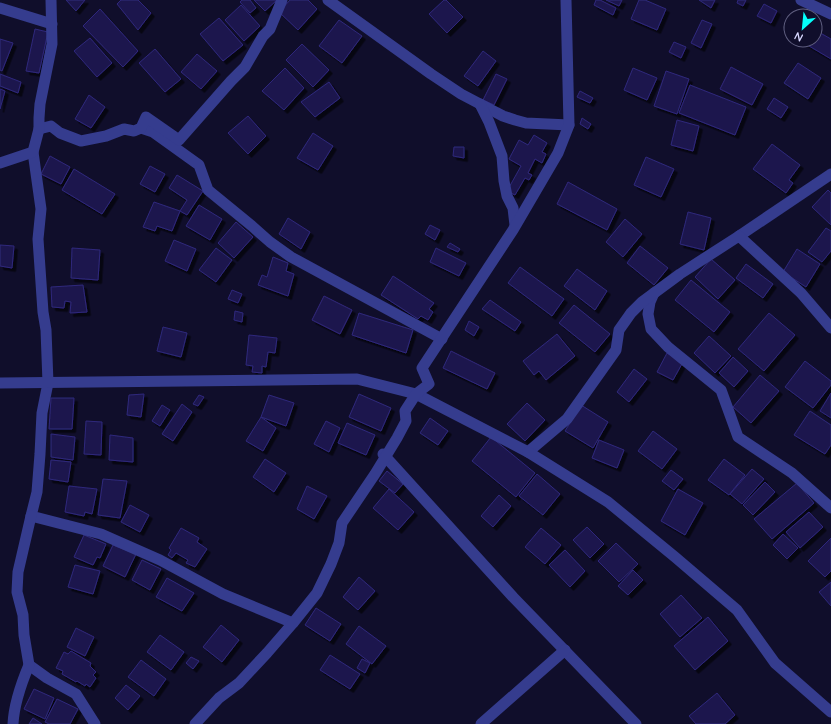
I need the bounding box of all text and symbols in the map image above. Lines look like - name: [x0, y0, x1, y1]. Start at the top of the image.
- north arrow: [783, 8, 823, 48]
- text: N: [792, 29, 805, 45]

